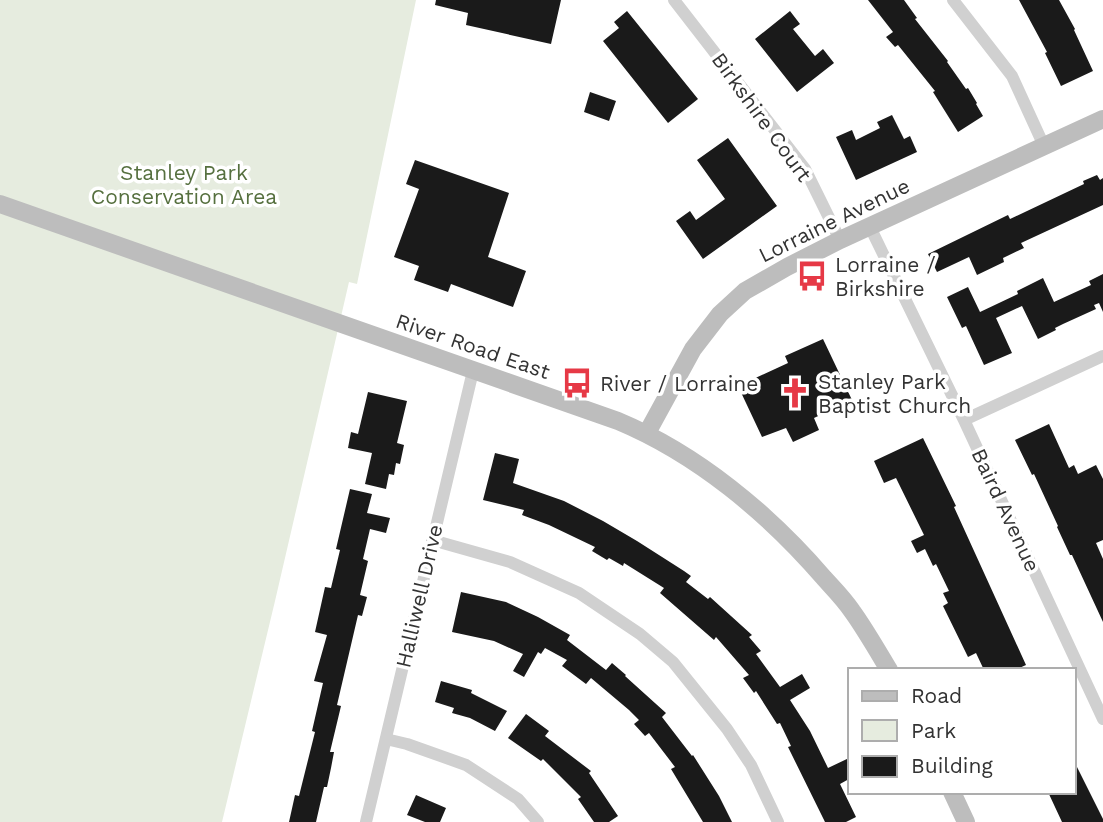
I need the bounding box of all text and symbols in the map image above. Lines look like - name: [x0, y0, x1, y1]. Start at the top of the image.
- street label: Birkshire Court: [707, 48, 817, 187]
- park label: Stanley Park Conservation Area: [91, 160, 277, 209]
- street label: Lorraine Avenue: [754, 173, 914, 267]
- place label: Lorraine / Birkshire: [835, 252, 936, 301]
- bus stop icon: Lorraine / Birkshire: [795, 259, 829, 293]
- street label: River Road East: [393, 308, 554, 384]
- bus stop icon: River / Lorraine: [560, 366, 594, 400]
- place label: Stanley Park Baptist Church: [818, 369, 971, 418]
- place label: River / Lorraine: [600, 371, 758, 396]
- church icon: Stanley Park Baptist Church: [778, 376, 812, 410]
- street label: Baird Avenue: [967, 444, 1045, 576]
- street label: Halliwell Drive: [390, 522, 448, 670]
- legend: [848, 668, 1075, 794]
- text: Road: [911, 683, 962, 708]
- text: Park: [911, 718, 956, 743]
- text: Building: [911, 753, 993, 778]

